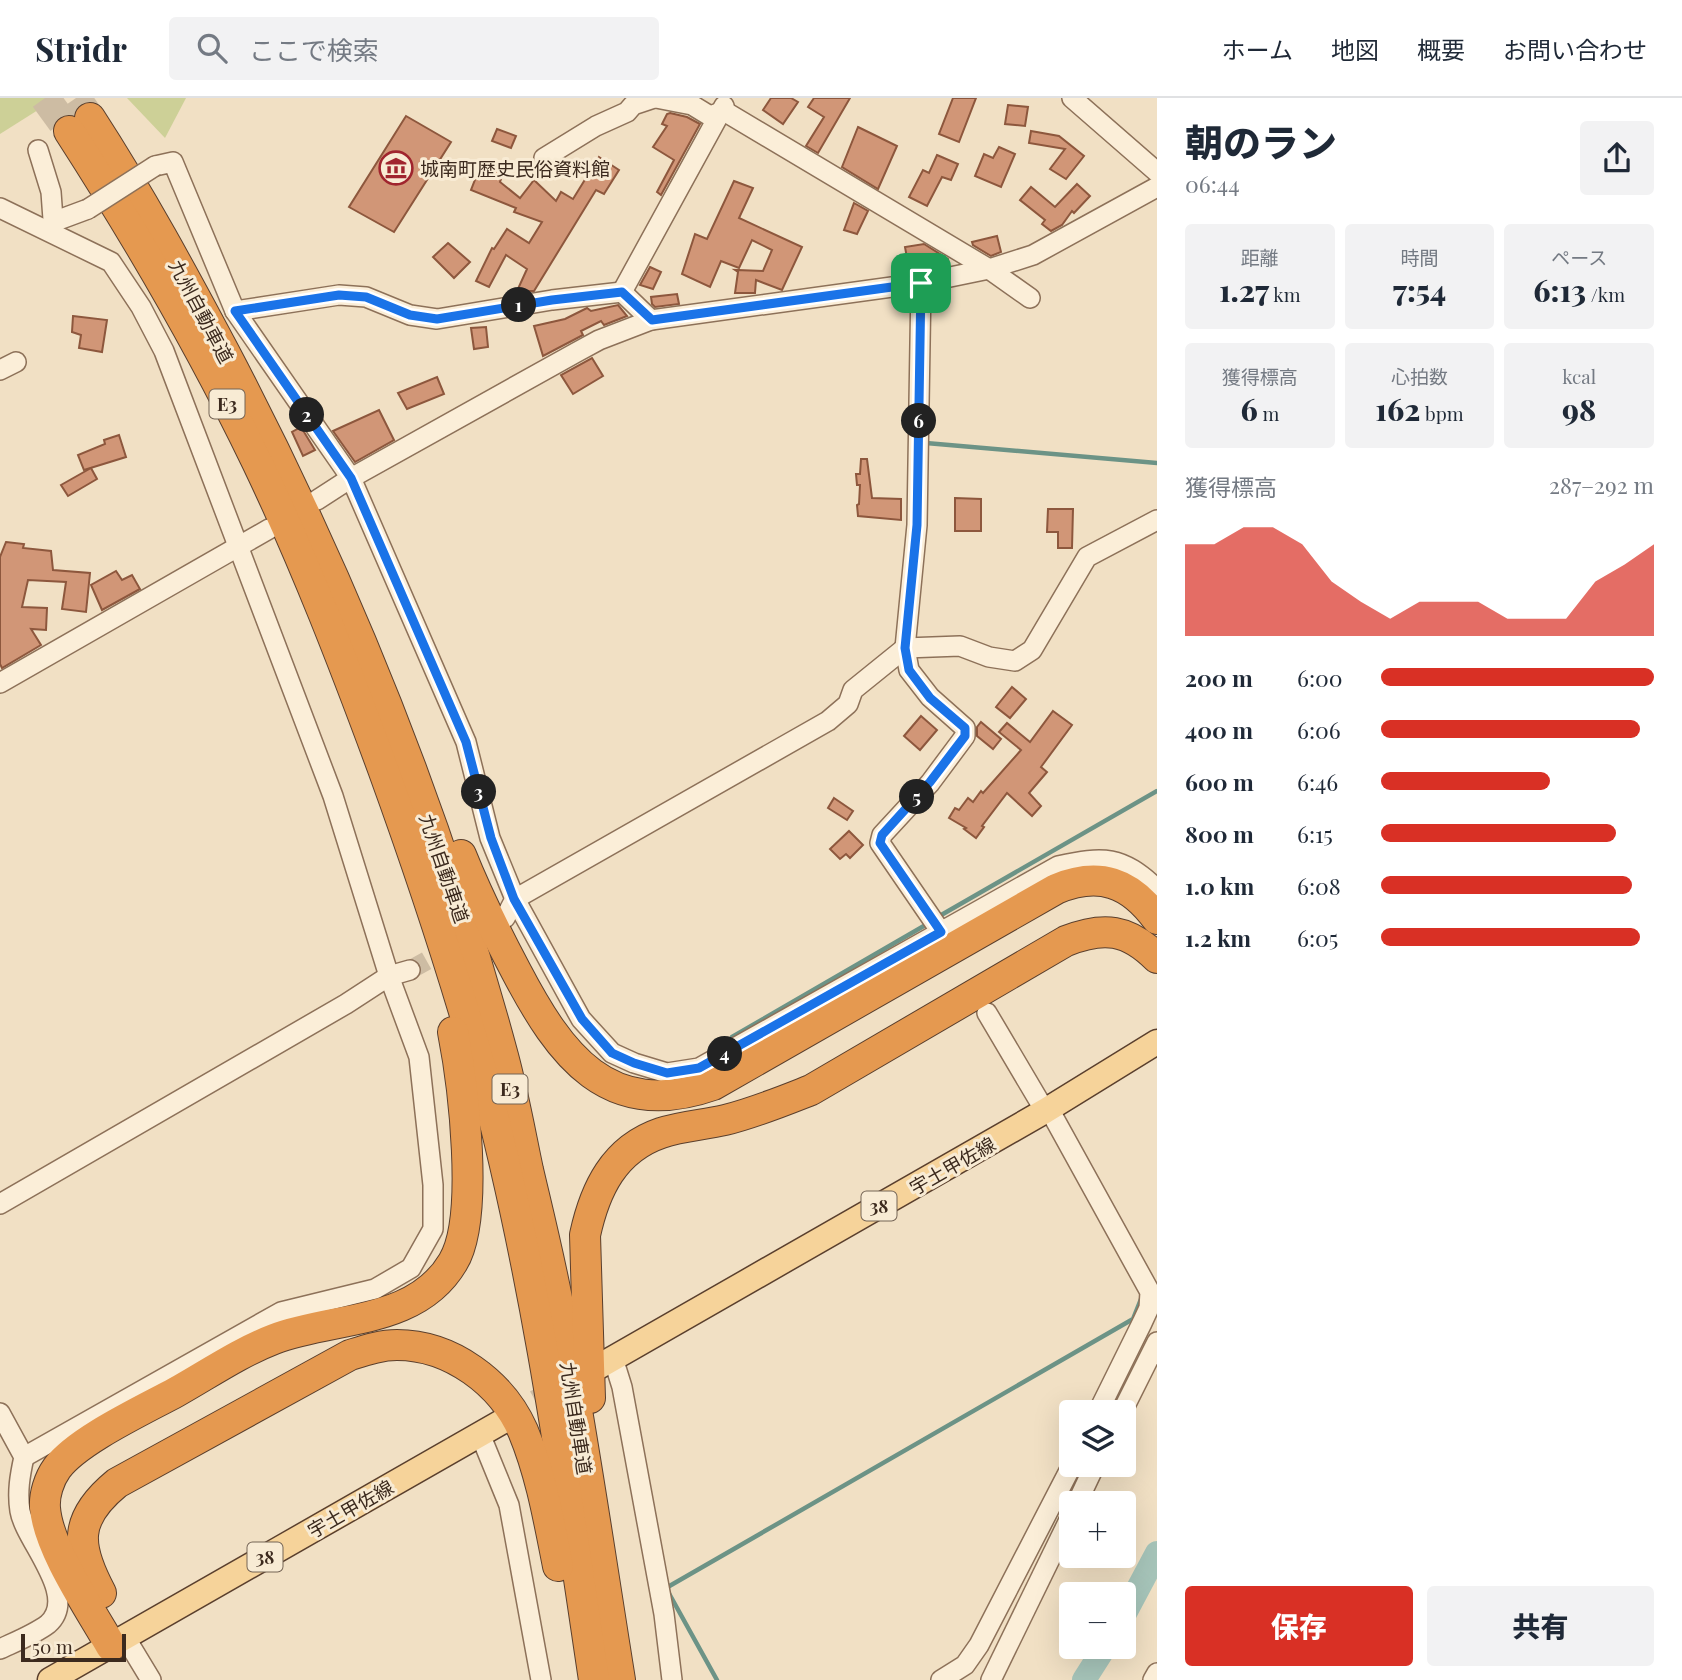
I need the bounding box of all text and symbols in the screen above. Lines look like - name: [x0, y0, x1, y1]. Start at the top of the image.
- search box: [169, 17, 659, 80]
- text: Stridr: [35, 26, 127, 70]
- icon: search: [193, 29, 231, 67]
- text: ここで検索: [249, 32, 379, 67]
- text: ホーム: [1222, 33, 1293, 65]
- text: 地図: [1331, 33, 1379, 65]
- text: 概要: [1417, 33, 1465, 65]
- text: お問い合わせ: [1503, 33, 1647, 65]
- text: 朝のラン: [1185, 116, 1337, 167]
- button: share: [1580, 121, 1654, 195]
- museum icon: 城南町歴史民俗資料館: [377, 149, 415, 187]
- place label: 城南町歴史民俗資料館: [420, 155, 610, 181]
- text: 06:44: [1185, 168, 1240, 199]
- text: 距離: [1241, 244, 1279, 270]
- text: 時間: [1400, 244, 1439, 270]
- text: ペース: [1551, 244, 1607, 270]
- pin: [891, 253, 951, 313]
- street label: 九州自動車道: [164, 255, 240, 367]
- icon: arrive: [902, 264, 940, 302]
- text: 1.27: [1219, 270, 1269, 310]
- text: 7:54: [1393, 270, 1446, 310]
- text: 6:13: [1533, 270, 1586, 310]
- text: km: [1269, 281, 1301, 307]
- text: /km: [1586, 281, 1625, 307]
- pin: 1: [502, 288, 536, 322]
- text: 1: [515, 291, 522, 317]
- text: 獲得標高: [1222, 363, 1298, 389]
- text: 心拍数: [1391, 363, 1448, 389]
- text: kcal: [1562, 363, 1596, 389]
- text: 6: [1240, 389, 1258, 429]
- text: 162: [1375, 389, 1420, 429]
- text: 98: [1562, 389, 1596, 429]
- road number: E3: [210, 390, 244, 418]
- pin: 2: [290, 398, 324, 432]
- text: m: [1258, 400, 1279, 426]
- text: bpm: [1420, 400, 1464, 426]
- text: 2: [302, 401, 311, 427]
- pin: 6: [902, 404, 936, 438]
- text: 6: [913, 407, 924, 433]
- text: 287–292 m: [1549, 469, 1654, 500]
- text: 獲得標高: [1185, 471, 1277, 502]
- text: 200 m: [1185, 662, 1253, 693]
- text: 6:00: [1297, 662, 1343, 693]
- text: 400 m: [1185, 714, 1253, 745]
- text: 6:06: [1297, 714, 1341, 745]
- text: 600 m: [1185, 766, 1254, 797]
- text: 6:46: [1297, 766, 1338, 797]
- pin: 3: [462, 774, 496, 810]
- text: 3: [474, 778, 483, 804]
- pin: 5: [900, 780, 934, 814]
- text: 5: [912, 783, 921, 809]
- street label: 九州自動車道: [414, 810, 476, 926]
- text: 800 m: [1185, 818, 1254, 849]
- text: 6:15: [1297, 818, 1333, 849]
- text: 1.0 km: [1185, 870, 1254, 901]
- text: 6:08: [1297, 870, 1341, 901]
- text: 1.2 km: [1185, 922, 1251, 953]
- text: 6:05: [1297, 922, 1338, 953]
- pin: 4: [708, 1037, 742, 1072]
- text: 4: [719, 1040, 730, 1066]
- road number: E3: [492, 1074, 528, 1104]
- street label: 宇土甲佐線: [904, 1130, 1000, 1200]
- road number: 38: [862, 1191, 896, 1220]
- street label: 九州自動車道: [555, 1360, 599, 1476]
- map controls: [1059, 1400, 1136, 1659]
- button: layers: [1059, 1400, 1136, 1477]
- street label: 宇土甲佐線: [302, 1473, 398, 1543]
- button: +: [1059, 1491, 1136, 1568]
- road number: 38: [247, 1542, 282, 1572]
- button: −: [1059, 1582, 1136, 1659]
- button: 保存: [1185, 1586, 1413, 1666]
- button: 共有: [1427, 1586, 1654, 1666]
- scale bar: [21, 1631, 126, 1663]
- text: 50 m: [32, 1633, 73, 1659]

